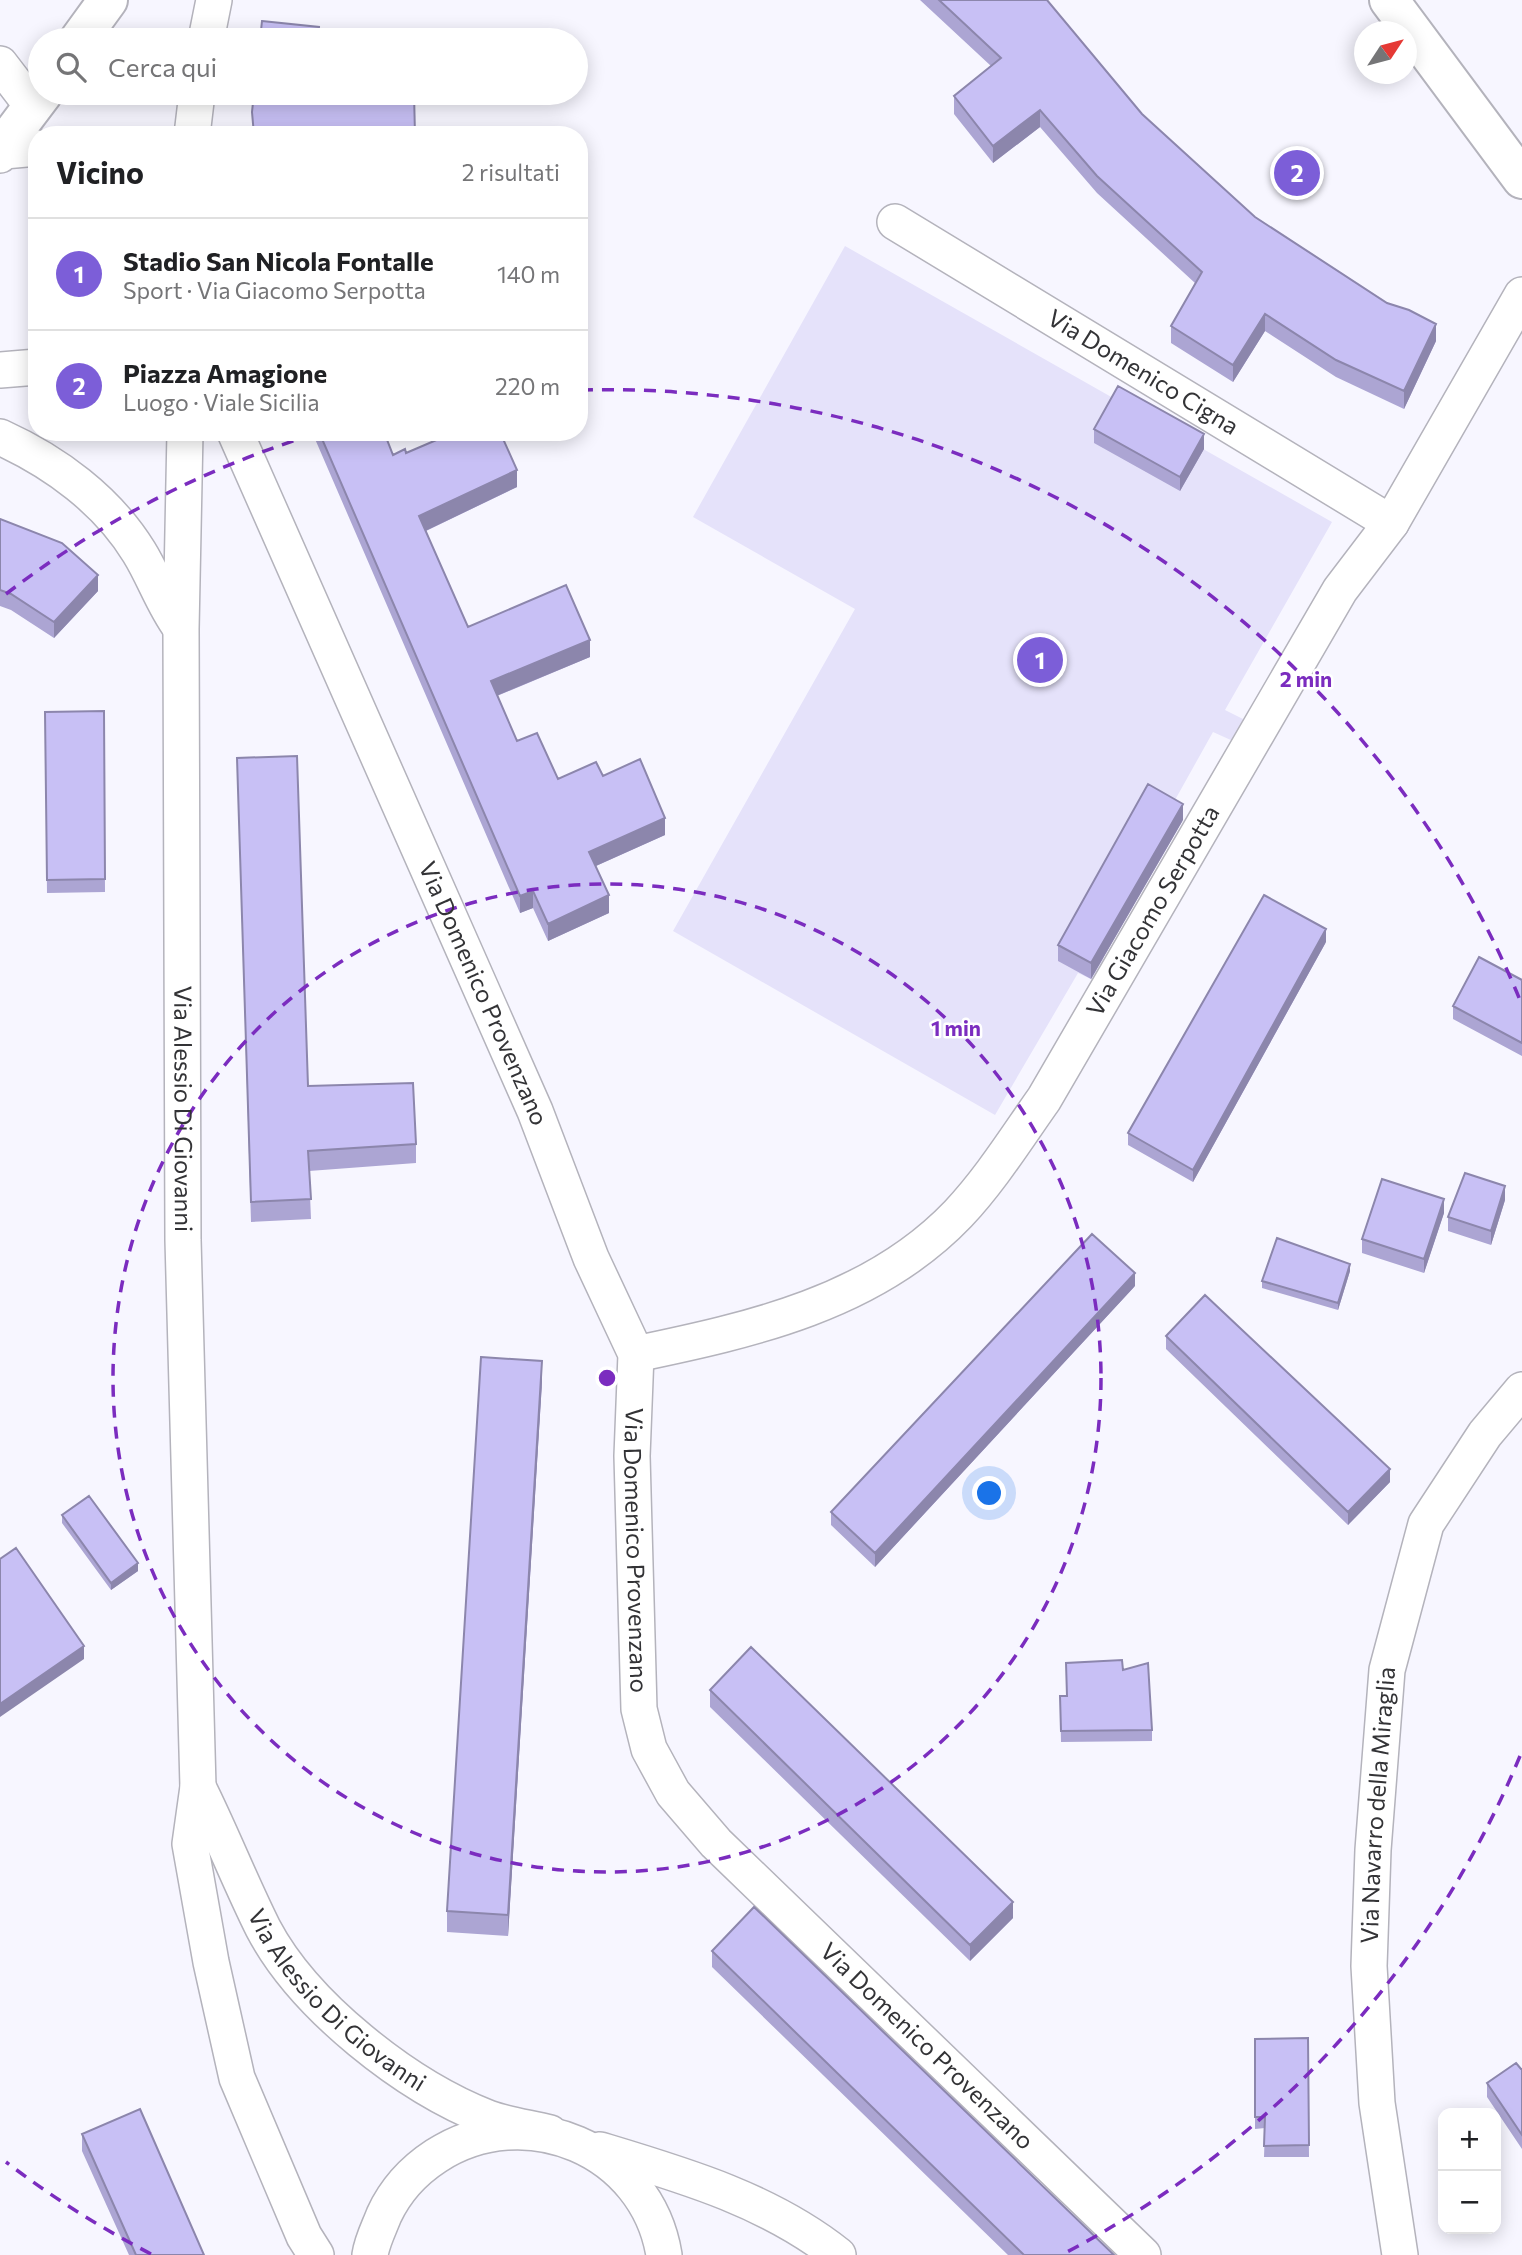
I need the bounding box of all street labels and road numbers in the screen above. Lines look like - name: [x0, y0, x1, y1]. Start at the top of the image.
- street label: Via Domenico Cigna: [1043, 302, 1244, 440]
- street label: Via Giacomo Serpotta: [1079, 800, 1225, 1021]
- street label: Via Domenico Provenzano: [414, 857, 555, 1129]
- street label: Via Alessio Di Giovanni: [169, 986, 199, 1232]
- street label: Via Domenico Provenzano: [619, 1407, 655, 1693]
- street label: Via Navarro della Miraglia: [1354, 1666, 1400, 1944]
- street label: Via Alessio Di Giovanni: [243, 1903, 432, 2096]
- street label: Via Domenico Provenzano: [815, 1936, 1041, 2155]

